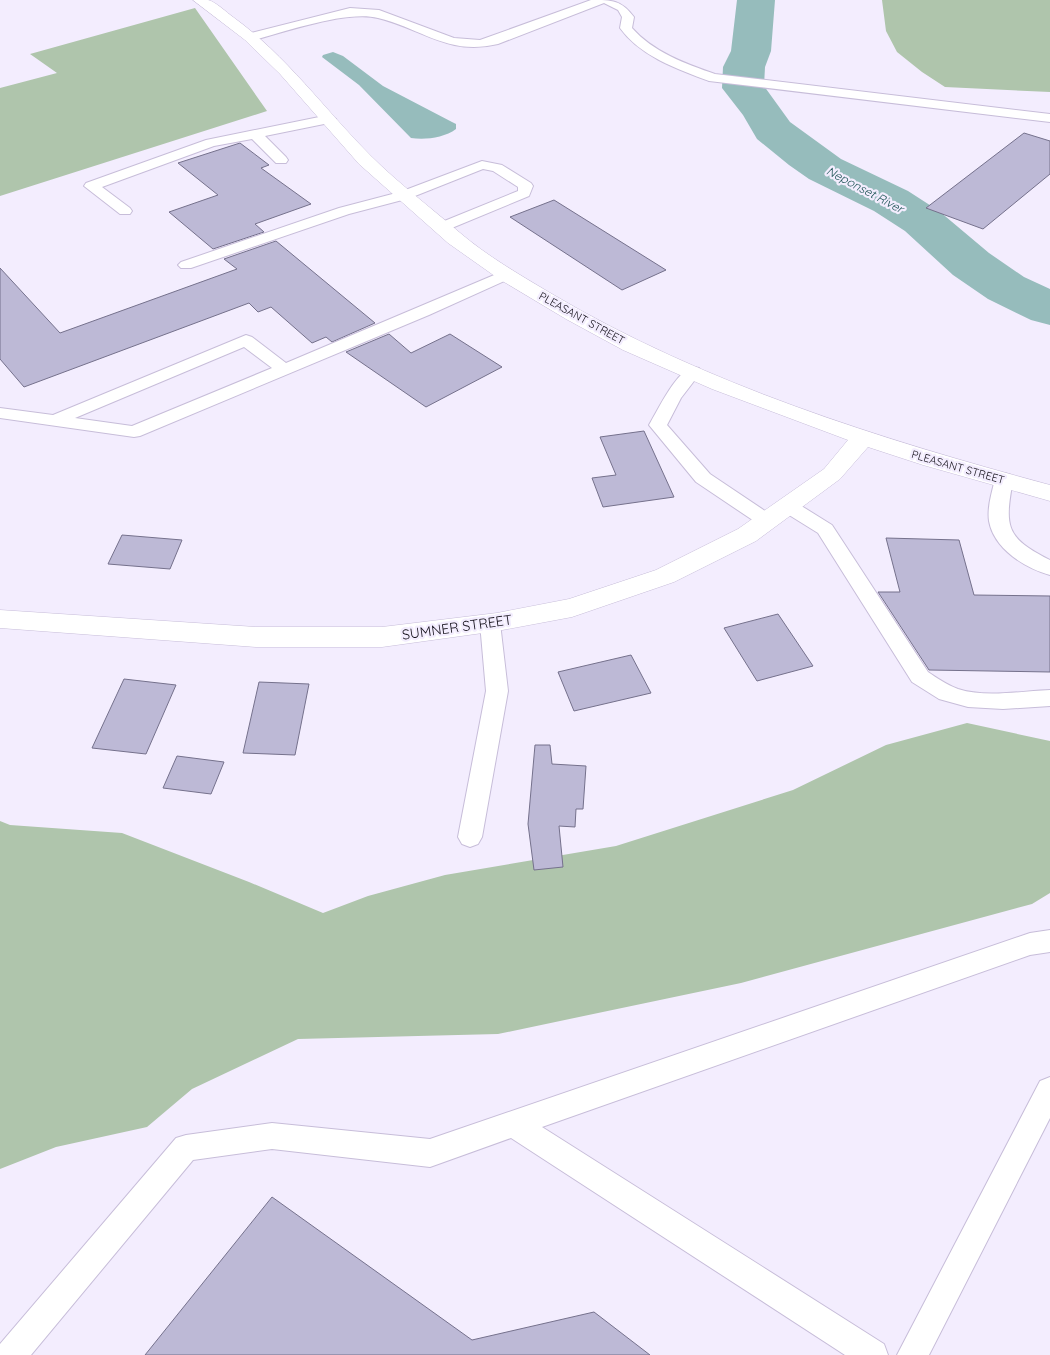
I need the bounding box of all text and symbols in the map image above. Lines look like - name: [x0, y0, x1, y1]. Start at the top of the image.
- water label: Neponset River: [824, 163, 908, 217]
- street label: PLEASANT STREET: [537, 289, 628, 348]
- street label: PLEASANT STREET: [910, 447, 1006, 487]
- street label: SUMNER STREET: [401, 610, 513, 644]

